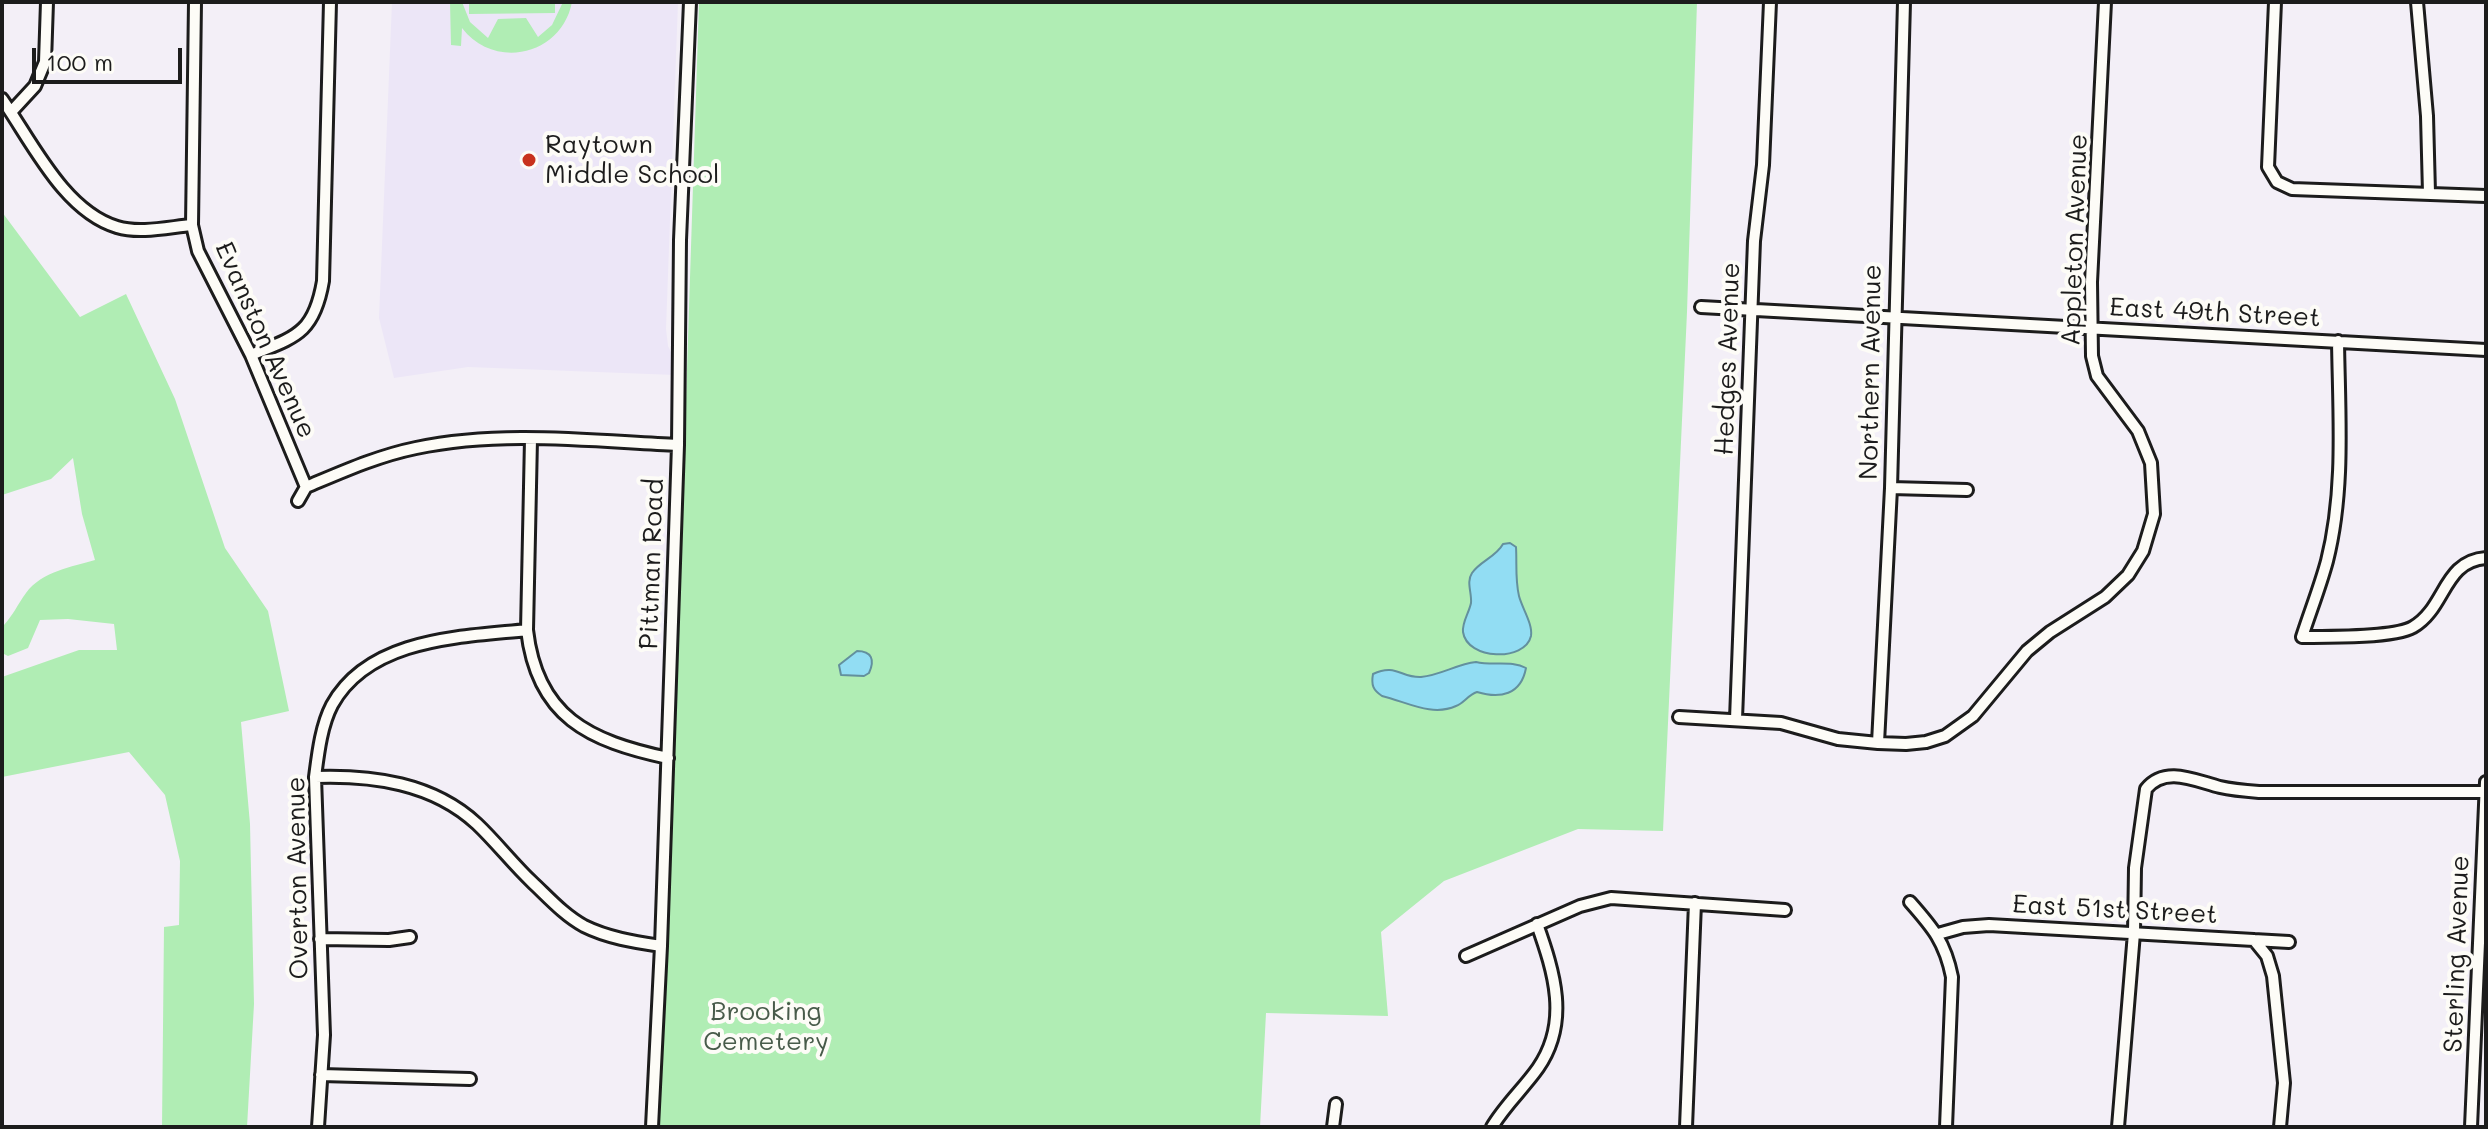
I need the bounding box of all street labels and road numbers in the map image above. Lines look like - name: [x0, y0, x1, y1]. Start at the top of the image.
- street label: Appleton Avenue: [2056, 133, 2094, 347]
- street label: Evanston Avenue: [208, 237, 322, 443]
- street label: Hedges Avenue: [1709, 262, 1747, 456]
- street label: Northern Avenue: [1854, 264, 1888, 480]
- street label: East 49th Street: [2109, 292, 2321, 334]
- street label: Pittman Road: [633, 478, 671, 650]
- street label: Overton Avenue: [281, 776, 315, 980]
- street label: Sterling Avenue: [2438, 855, 2476, 1053]
- street label: East 51st Street: [2012, 889, 2218, 931]

